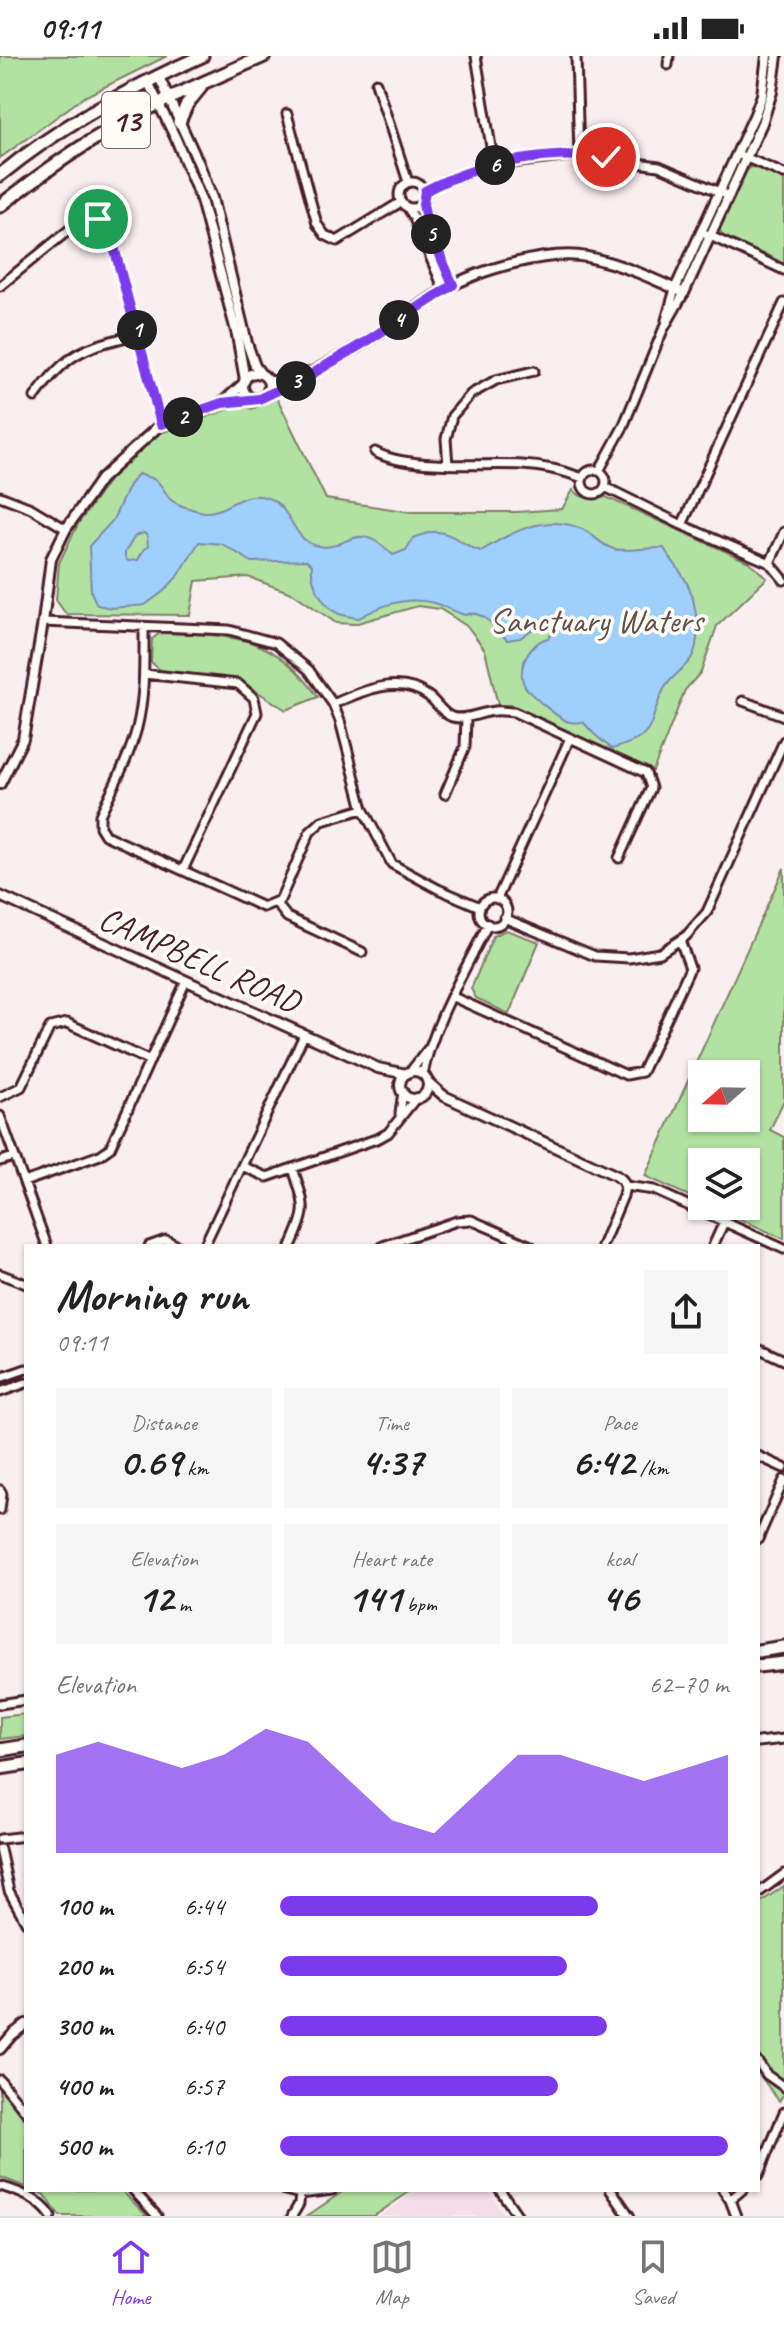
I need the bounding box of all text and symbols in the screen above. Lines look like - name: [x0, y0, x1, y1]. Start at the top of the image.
- text: 09:11: [40, 9, 100, 47]
- road number: 13: [102, 92, 150, 148]
- pin: [572, 123, 640, 191]
- icon: check: [584, 135, 628, 179]
- pin: 6: [475, 145, 515, 185]
- text: 6: [490, 151, 500, 179]
- pin: [64, 185, 132, 253]
- icon: arrive: [76, 197, 120, 241]
- pin: 5: [411, 214, 451, 254]
- text: 5: [426, 220, 436, 248]
- pin: 4: [379, 300, 419, 340]
- text: 4: [394, 306, 404, 334]
- pin: 1: [117, 310, 157, 350]
- text: 1: [132, 316, 142, 344]
- pin: 3: [276, 361, 316, 401]
- text: 3: [291, 367, 301, 395]
- pin: 2: [163, 397, 203, 437]
- text: 2: [178, 403, 188, 431]
- park label: Sanctuary Waters: [489, 599, 705, 642]
- street label: CAMPBELL ROAD: [93, 896, 309, 1024]
- north arrow: [688, 1060, 760, 1132]
- map controls: [688, 1060, 760, 1220]
- button: layers: [688, 1148, 760, 1220]
- text: Morning run: [56, 1268, 248, 1323]
- button: share: [644, 1270, 728, 1354]
- text: 09:11: [56, 1326, 108, 1359]
- text: Distance: [131, 1409, 197, 1437]
- text: Time: [375, 1409, 409, 1437]
- text: Pace: [603, 1409, 637, 1437]
- text: 0.69: [119, 1437, 182, 1487]
- text: 4:37: [361, 1437, 423, 1487]
- text: 6:42: [572, 1437, 634, 1487]
- text: km: [182, 1454, 209, 1482]
- text: /km: [634, 1454, 668, 1482]
- text: Elevation: [130, 1545, 198, 1573]
- text: Heart rate: [352, 1545, 432, 1573]
- text: kcal: [605, 1545, 635, 1573]
- text: 12: [137, 1573, 173, 1623]
- text: 141: [347, 1573, 401, 1623]
- text: 46: [602, 1573, 638, 1623]
- text: m: [173, 1590, 191, 1618]
- text: bpm: [401, 1590, 437, 1618]
- text: Elevation: [56, 1668, 136, 1701]
- text: 62–70 m: [649, 1668, 728, 1701]
- text: 100 m: [56, 1890, 112, 1923]
- text: 6:44: [184, 1890, 224, 1923]
- text: 200 m: [56, 1950, 112, 1983]
- text: 6:54: [184, 1950, 224, 1983]
- text: 300 m: [56, 2010, 112, 2043]
- text: 6:40: [184, 2010, 224, 2043]
- text: 400 m: [56, 2070, 112, 2103]
- text: 6:57: [184, 2070, 224, 2103]
- text: 500 m: [56, 2130, 112, 2163]
- text: 6:10: [184, 2130, 224, 2163]
- tab: Home: [109, 2235, 153, 2311]
- tab: Map: [370, 2235, 414, 2311]
- tab: Saved: [631, 2235, 675, 2311]

